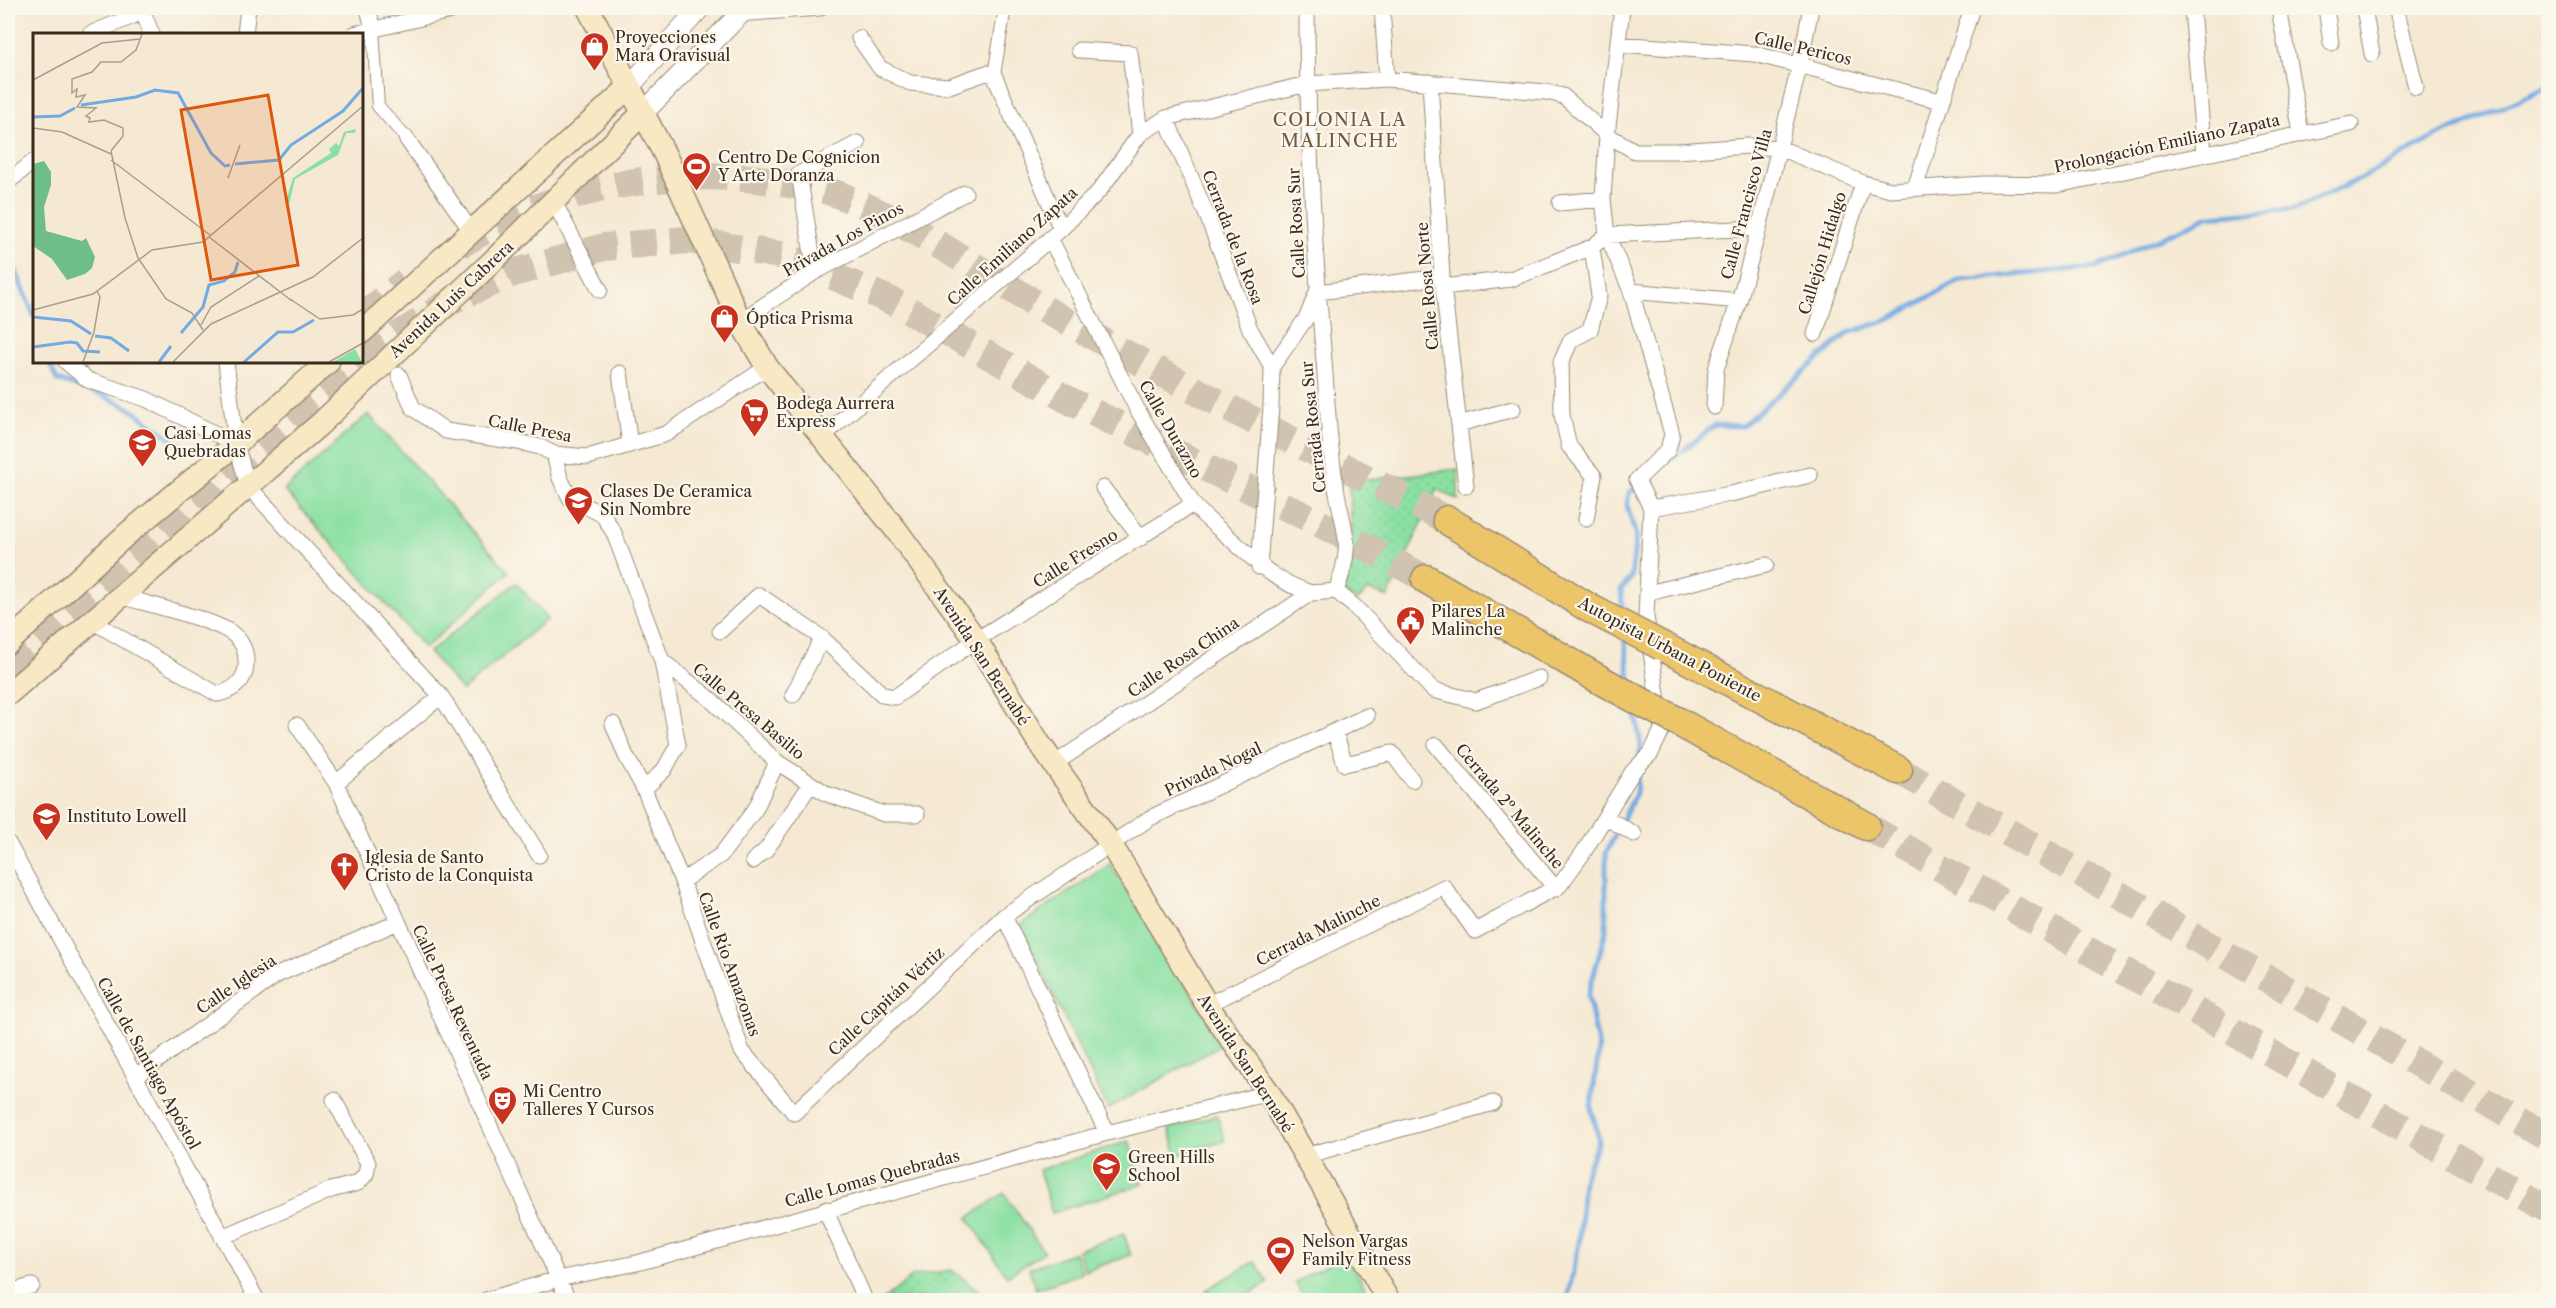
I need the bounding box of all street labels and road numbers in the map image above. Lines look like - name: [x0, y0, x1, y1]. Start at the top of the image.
- street label: Calle Pericos: [1752, 27, 1854, 69]
- street label: Prolongación Emiliano Zapata: [2052, 109, 2282, 177]
- street label: Calle Francisco Villa: [1716, 126, 1776, 282]
- street label: Cerrada de la Rosa: [1198, 167, 1268, 308]
- street label: Calle Rosa Sur: [1283, 167, 1309, 279]
- street label: Calle Emiliano Zapata: [943, 182, 1082, 310]
- street label: Callejón Hidalgo: [1794, 189, 1850, 317]
- street label: Privada Los Pinos: [779, 198, 907, 280]
- street label: Calle Rosa Norte: [1411, 221, 1443, 351]
- street label: Avenida Luis Cabrera: [384, 236, 518, 362]
- street label: Cerrada Rosa Sur: [1296, 360, 1330, 494]
- street label: Calle Durazno: [1135, 377, 1207, 482]
- street label: Calle Presa: [486, 410, 574, 446]
- street label: Calle Fresno: [1029, 524, 1121, 592]
- street label: Avenida San Bernabé: [929, 582, 1034, 729]
- street label: Autopista Urbana Poniente: [1574, 592, 1765, 706]
- street label: Calle Rosa China: [1124, 612, 1243, 702]
- street label: Calle Presa Basilio: [689, 658, 809, 764]
- street label: Privada Nogal: [1161, 738, 1265, 800]
- street label: Cerrada 2º Malinche: [1452, 739, 1568, 873]
- street label: Calle Río Amazonas: [695, 889, 765, 1039]
- street label: Cerrada Malinche: [1252, 890, 1384, 970]
- street label: Calle Presa Reventada: [408, 921, 498, 1083]
- street label: Calle Capitán Vértiz: [824, 942, 948, 1060]
- street label: Calle Iglesia: [192, 950, 280, 1018]
- street label: Calle de Santiago Apóstol: [93, 973, 205, 1153]
- street label: Avenida San Bernabé: [1193, 989, 1298, 1136]
- street label: Calle Lomas Quebradas: [782, 1145, 962, 1211]

